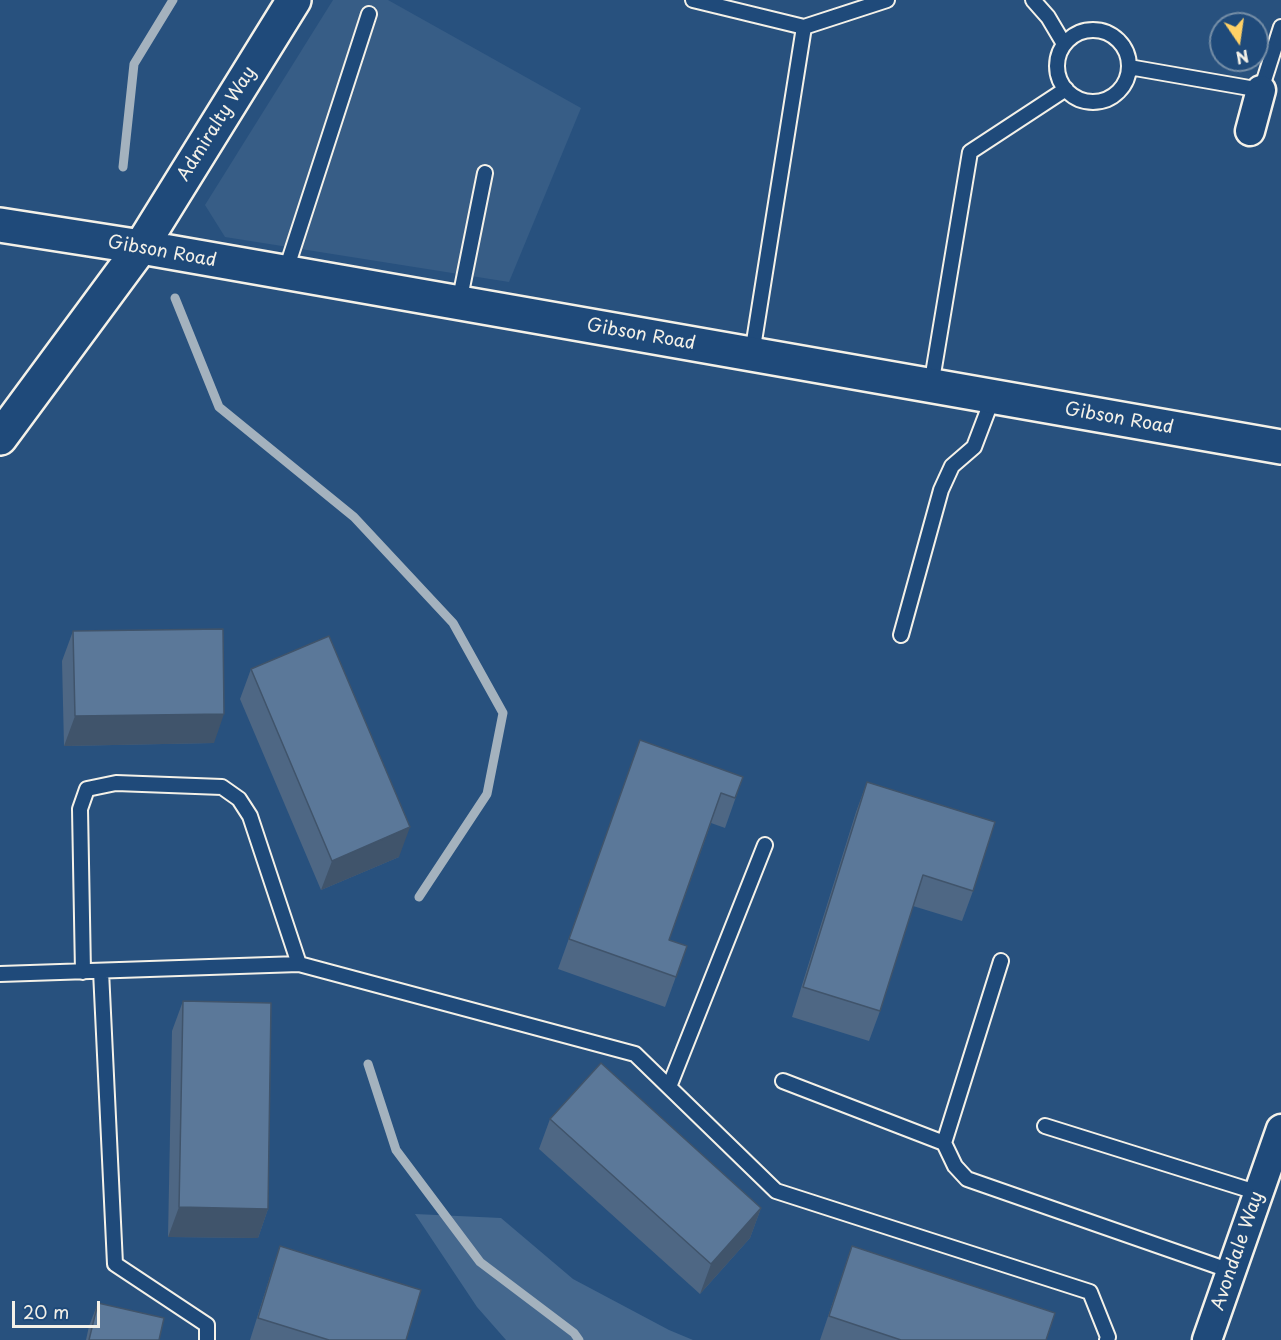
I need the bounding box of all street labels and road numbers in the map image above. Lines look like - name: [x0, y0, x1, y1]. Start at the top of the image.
- street label: Admiralty Way: [173, 63, 261, 185]
- street label: Gibson Road: [106, 232, 218, 272]
- street label: Gibson Road: [585, 315, 697, 355]
- street label: Gibson Road: [1063, 399, 1175, 439]
- street label: Avondale Way: [1207, 1189, 1269, 1313]

